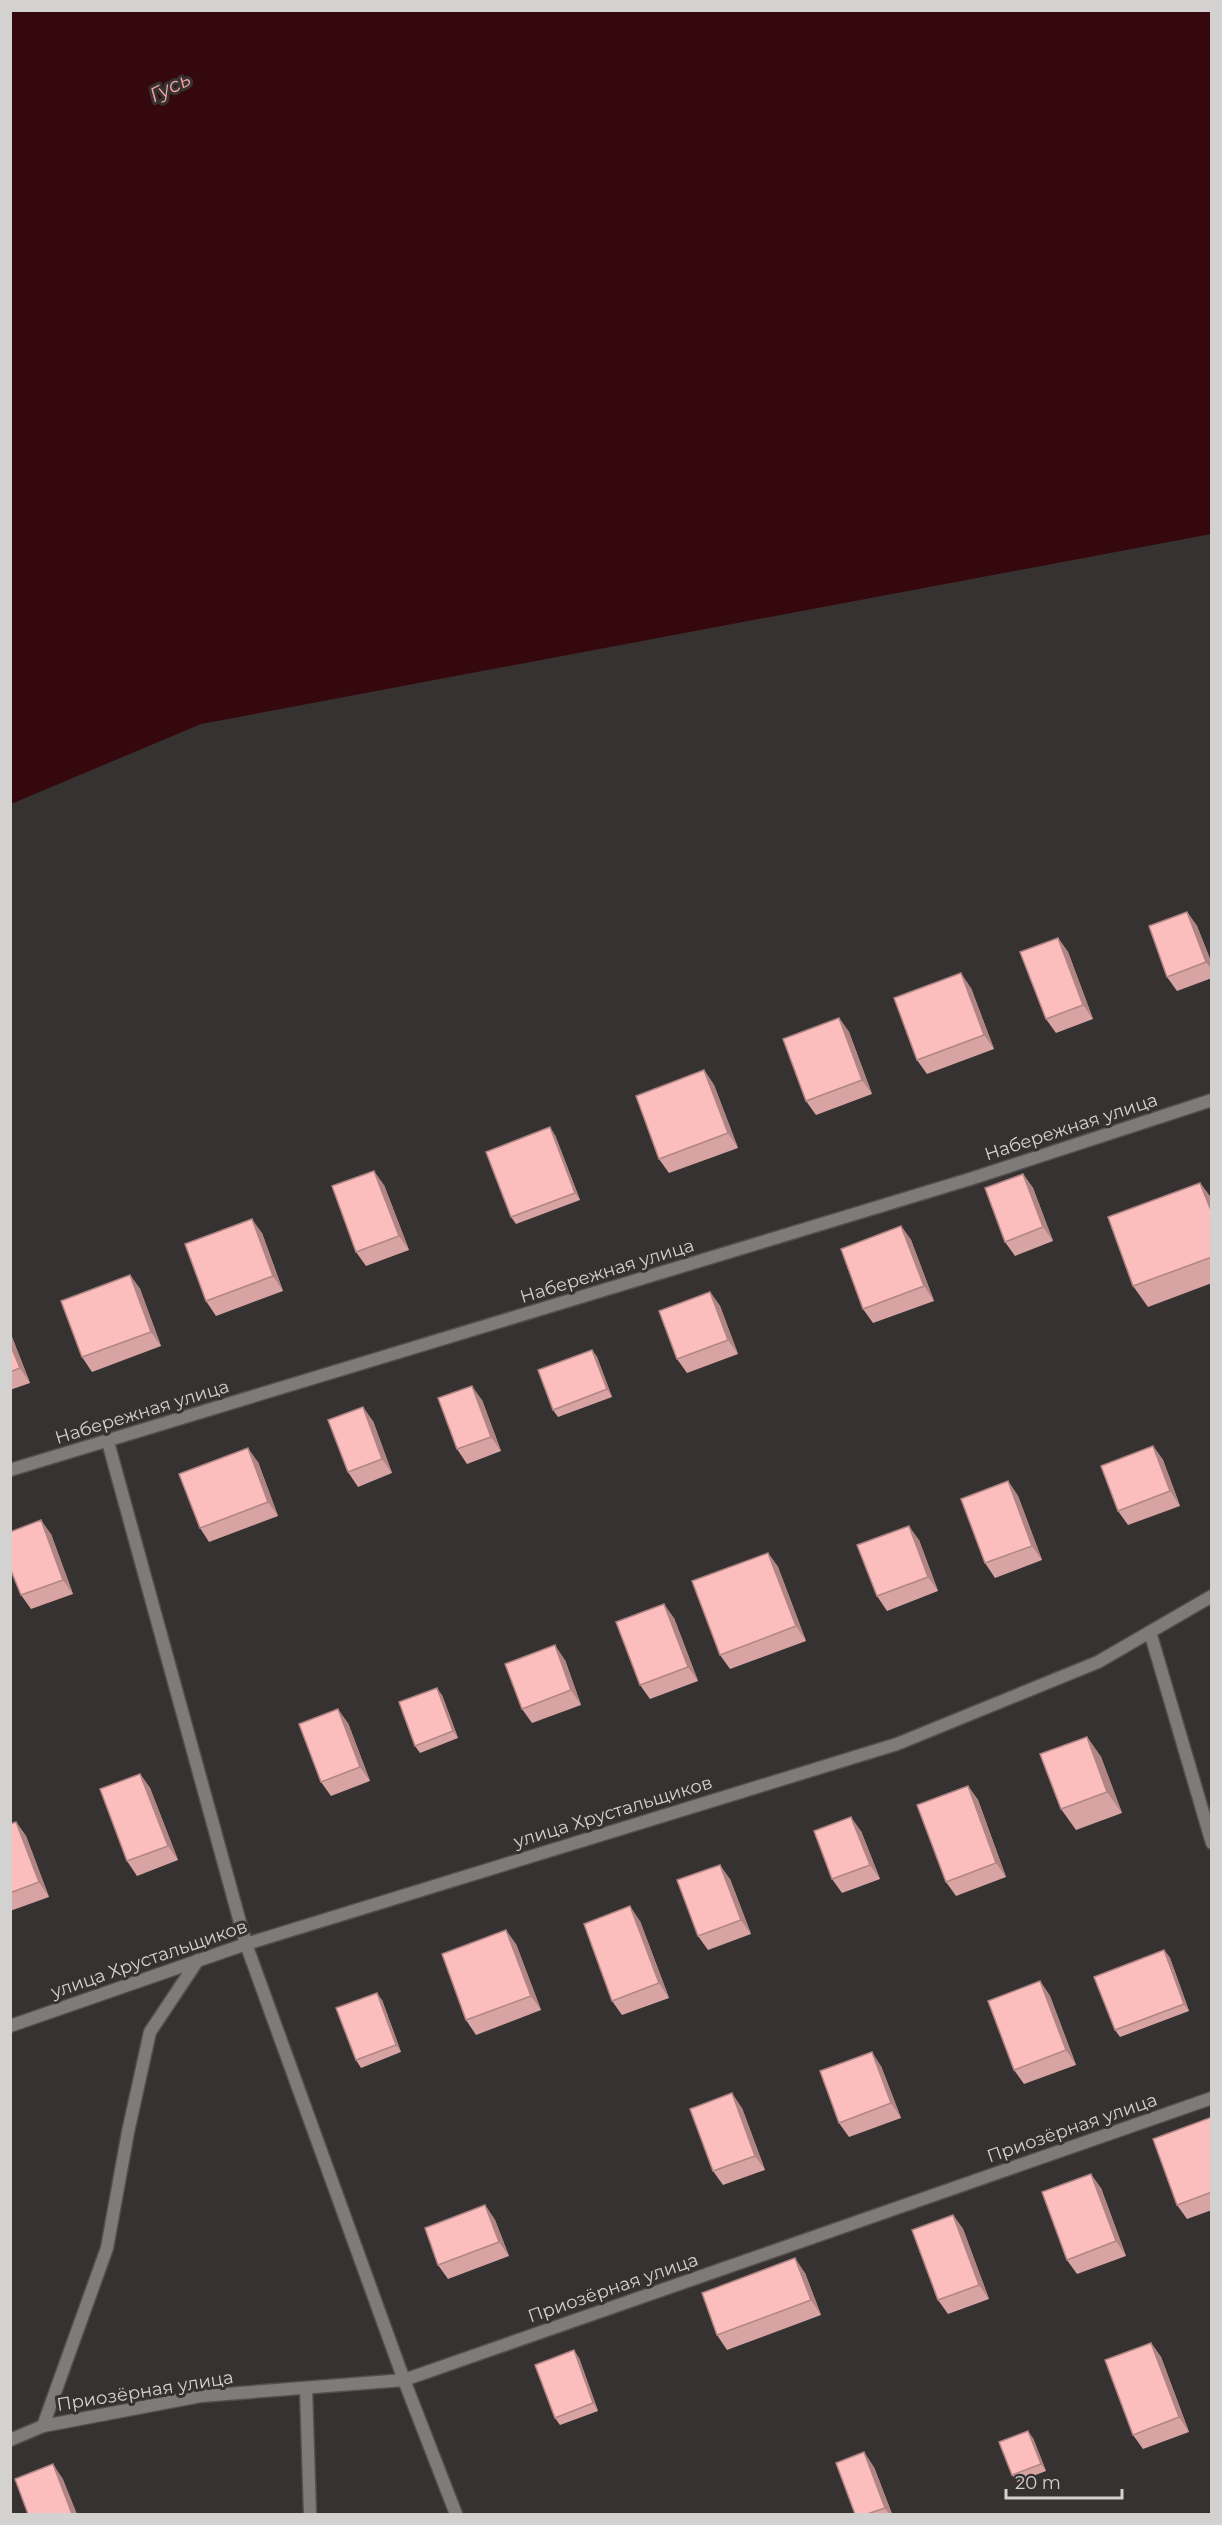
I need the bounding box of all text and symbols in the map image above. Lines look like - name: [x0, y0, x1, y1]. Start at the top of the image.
- water label: Гусь: [146, 67, 194, 107]
- street label: Набережная улица: [982, 1089, 1160, 1165]
- street label: Набережная улица: [517, 1234, 697, 1308]
- street label: Набережная улица: [52, 1375, 232, 1449]
- street label: улица Хрустальщиков: [510, 1771, 715, 1853]
- street label: улица Хрустальщиков: [47, 1915, 250, 2003]
- street label: Приозёрная улица: [984, 2089, 1160, 2167]
- street label: Приозёрная улица: [525, 2249, 701, 2327]
- street label: Приозёрная улица: [55, 2366, 235, 2416]
- scale bar: [1006, 2462, 1122, 2500]
- text: 20 m: [1015, 2472, 1061, 2494]

